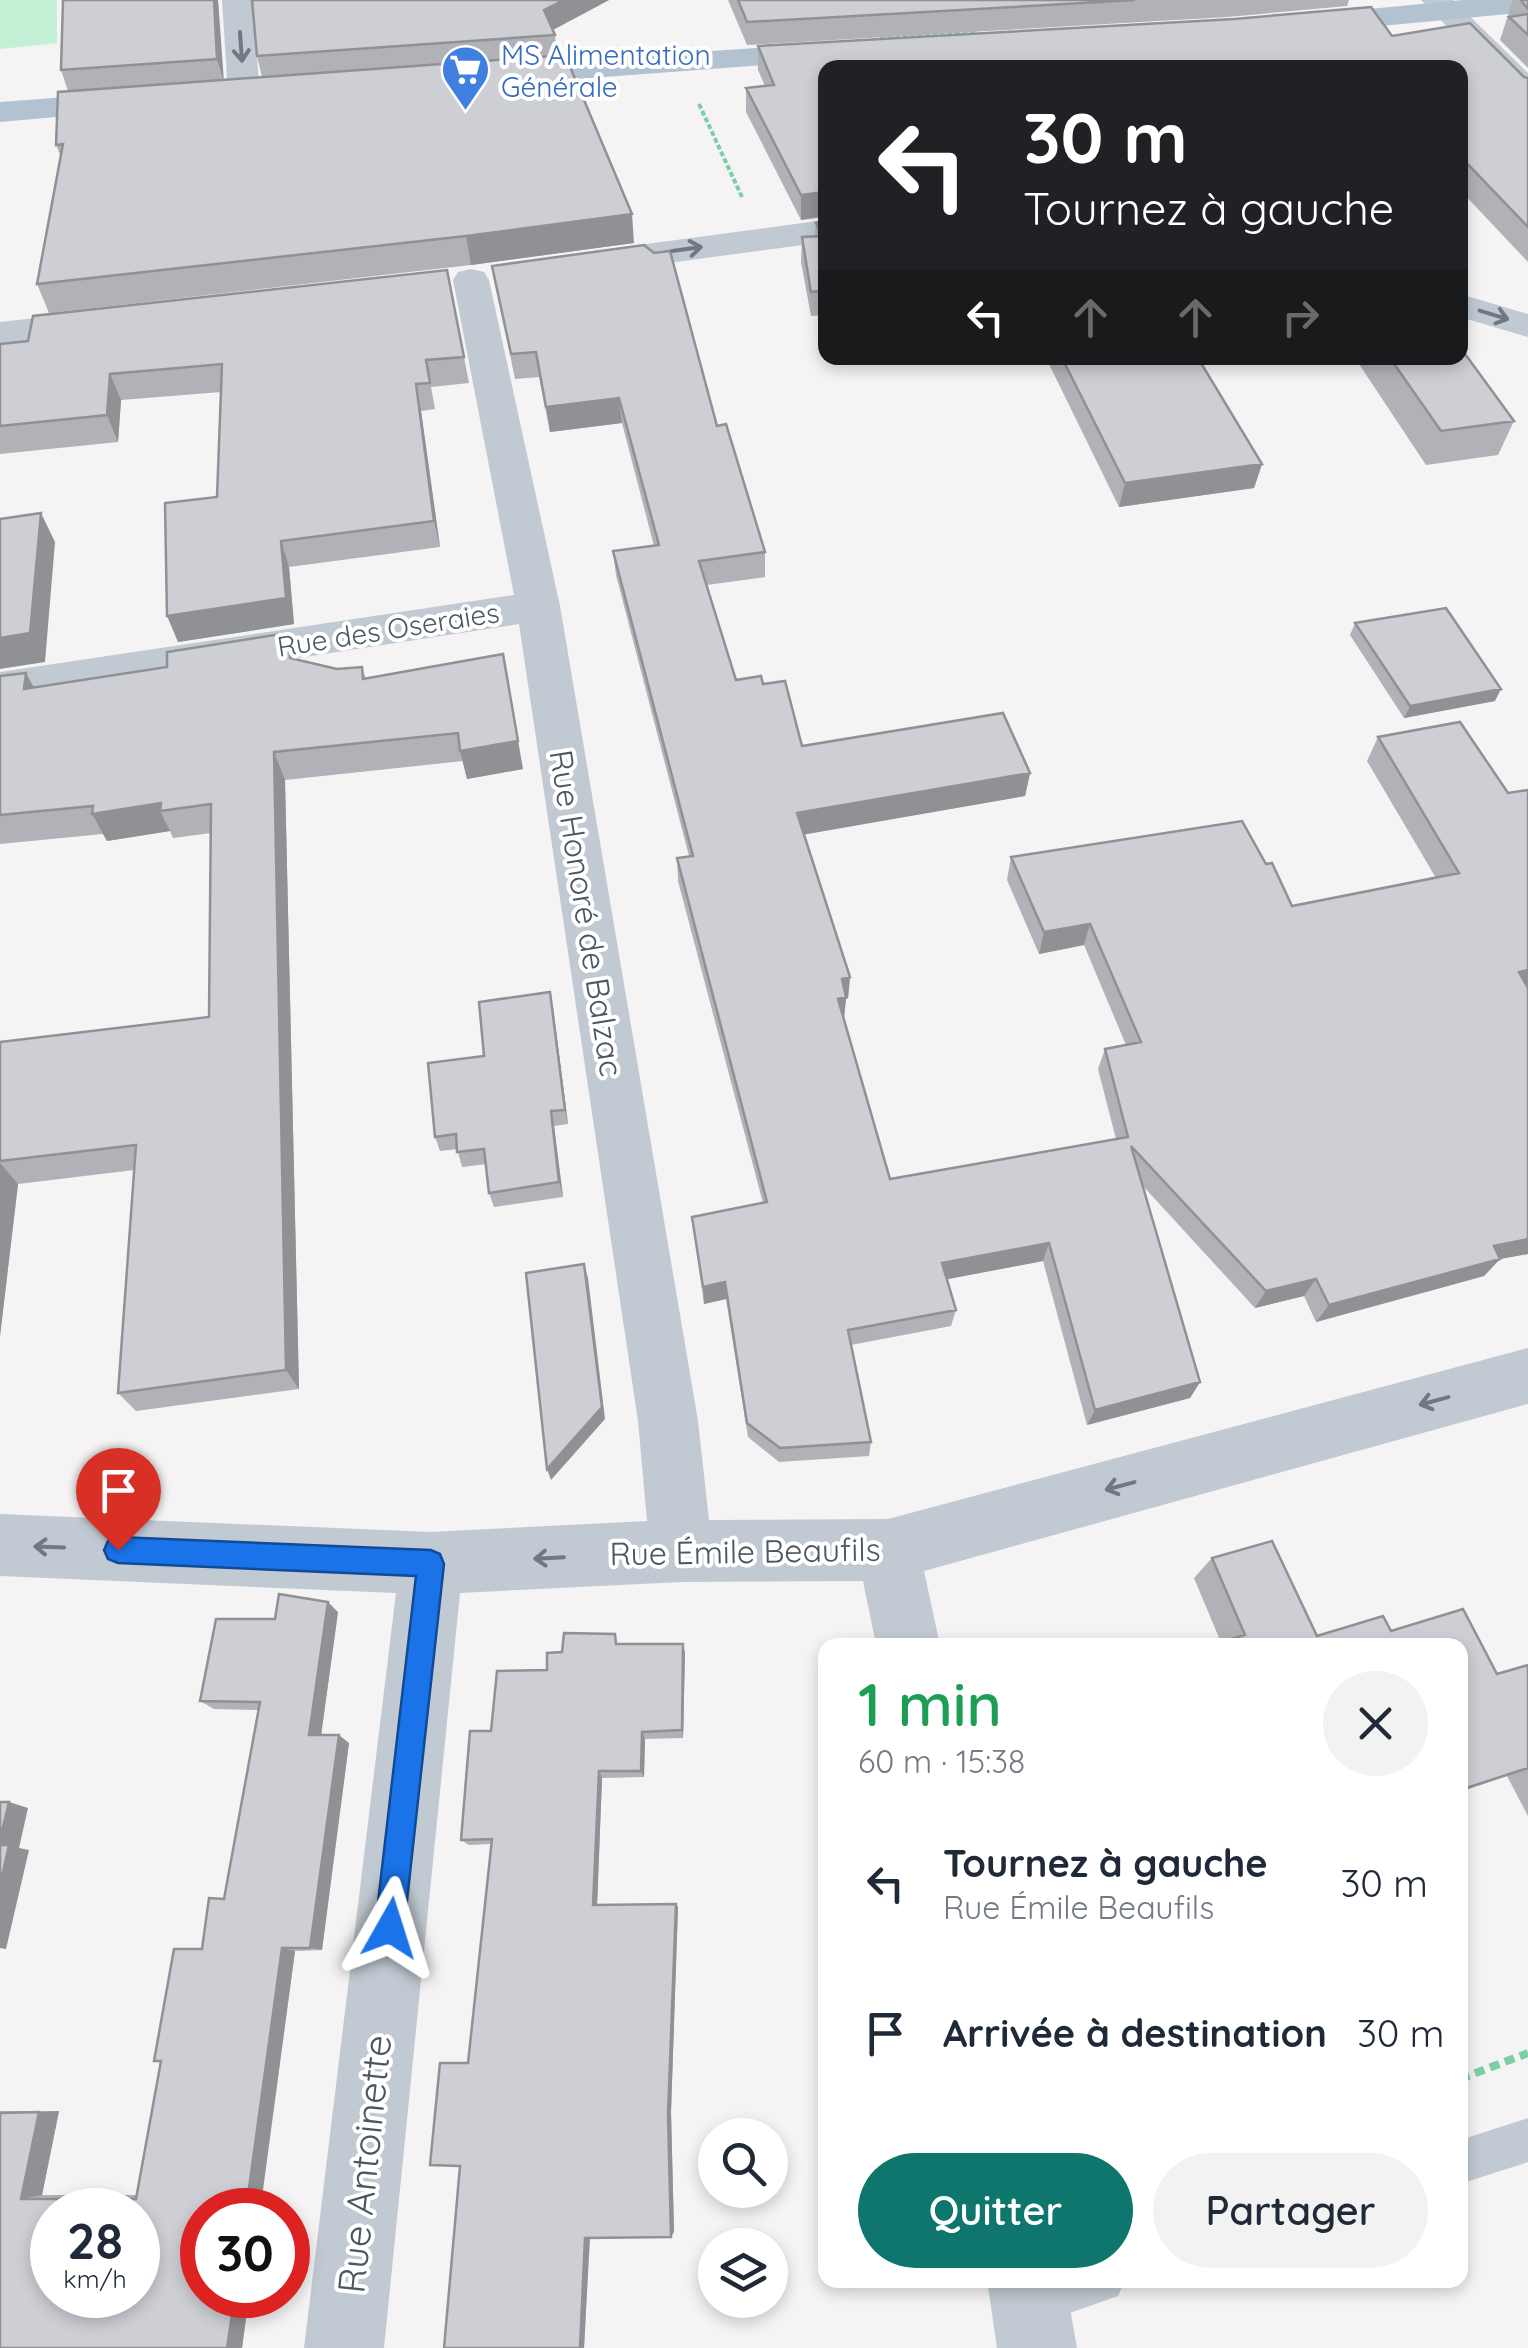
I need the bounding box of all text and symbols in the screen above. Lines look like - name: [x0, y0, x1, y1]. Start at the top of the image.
- one-way arrow: [231, 30, 250, 62]
- place label: MS Alimentation Générale: [501, 37, 711, 104]
- supermarket icon: MS Alimentation Générale: [440, 44, 492, 112]
- text: 30 m: [1023, 93, 1188, 181]
- icon: left: [858, 100, 988, 230]
- text: Tournez à gauche: [1023, 180, 1394, 236]
- one-way arrow: [671, 240, 703, 258]
- icon: left: [958, 290, 1013, 345]
- icon: ahead: [1063, 290, 1118, 345]
- icon: ahead: [1168, 290, 1223, 345]
- icon: right: [1273, 290, 1328, 345]
- one-way arrow: [1478, 308, 1509, 326]
- street label: Rue des Oseraies: [275, 594, 501, 664]
- street label: Rue Honoré de Balzac: [541, 747, 633, 1079]
- one-way arrow: [1419, 1393, 1450, 1412]
- pin: [76, 1448, 161, 1551]
- icon: arrive: [91, 1463, 146, 1518]
- one-way arrow: [1105, 1477, 1136, 1496]
- street label: Rue Émile Beaufils: [609, 1529, 881, 1573]
- one-way arrow: [34, 1538, 66, 1557]
- one-way arrow: [533, 1549, 565, 1568]
- text: 1 min: [858, 1666, 1002, 1741]
- button: close: [1323, 1671, 1428, 1776]
- text: 60 m · 15:38: [858, 1741, 1025, 1781]
- text: Tournez à gauche: [943, 1839, 1268, 1887]
- icon: left: [858, 1856, 913, 1911]
- text: 30 m: [1340, 1859, 1428, 1907]
- position arrow: [338, 1876, 442, 1980]
- text: Rue Émile Beaufils: [943, 1887, 1214, 1927]
- icon: arrive: [858, 2006, 913, 2061]
- text: Arrivée à destination: [943, 2009, 1327, 2057]
- text: 30 m: [1357, 2009, 1444, 2057]
- street label: Rue Antoinette: [327, 2033, 401, 2295]
- map controls: [698, 2118, 788, 2318]
- button: search: [698, 2118, 788, 2208]
- button: Quitter: [858, 2153, 1133, 2268]
- button: Partager: [1153, 2153, 1428, 2268]
- speed limit sign: 30: [180, 2188, 310, 2318]
- text: 28: [67, 2209, 123, 2272]
- button: layers: [698, 2228, 788, 2318]
- text: km/h: [63, 2263, 127, 2294]

